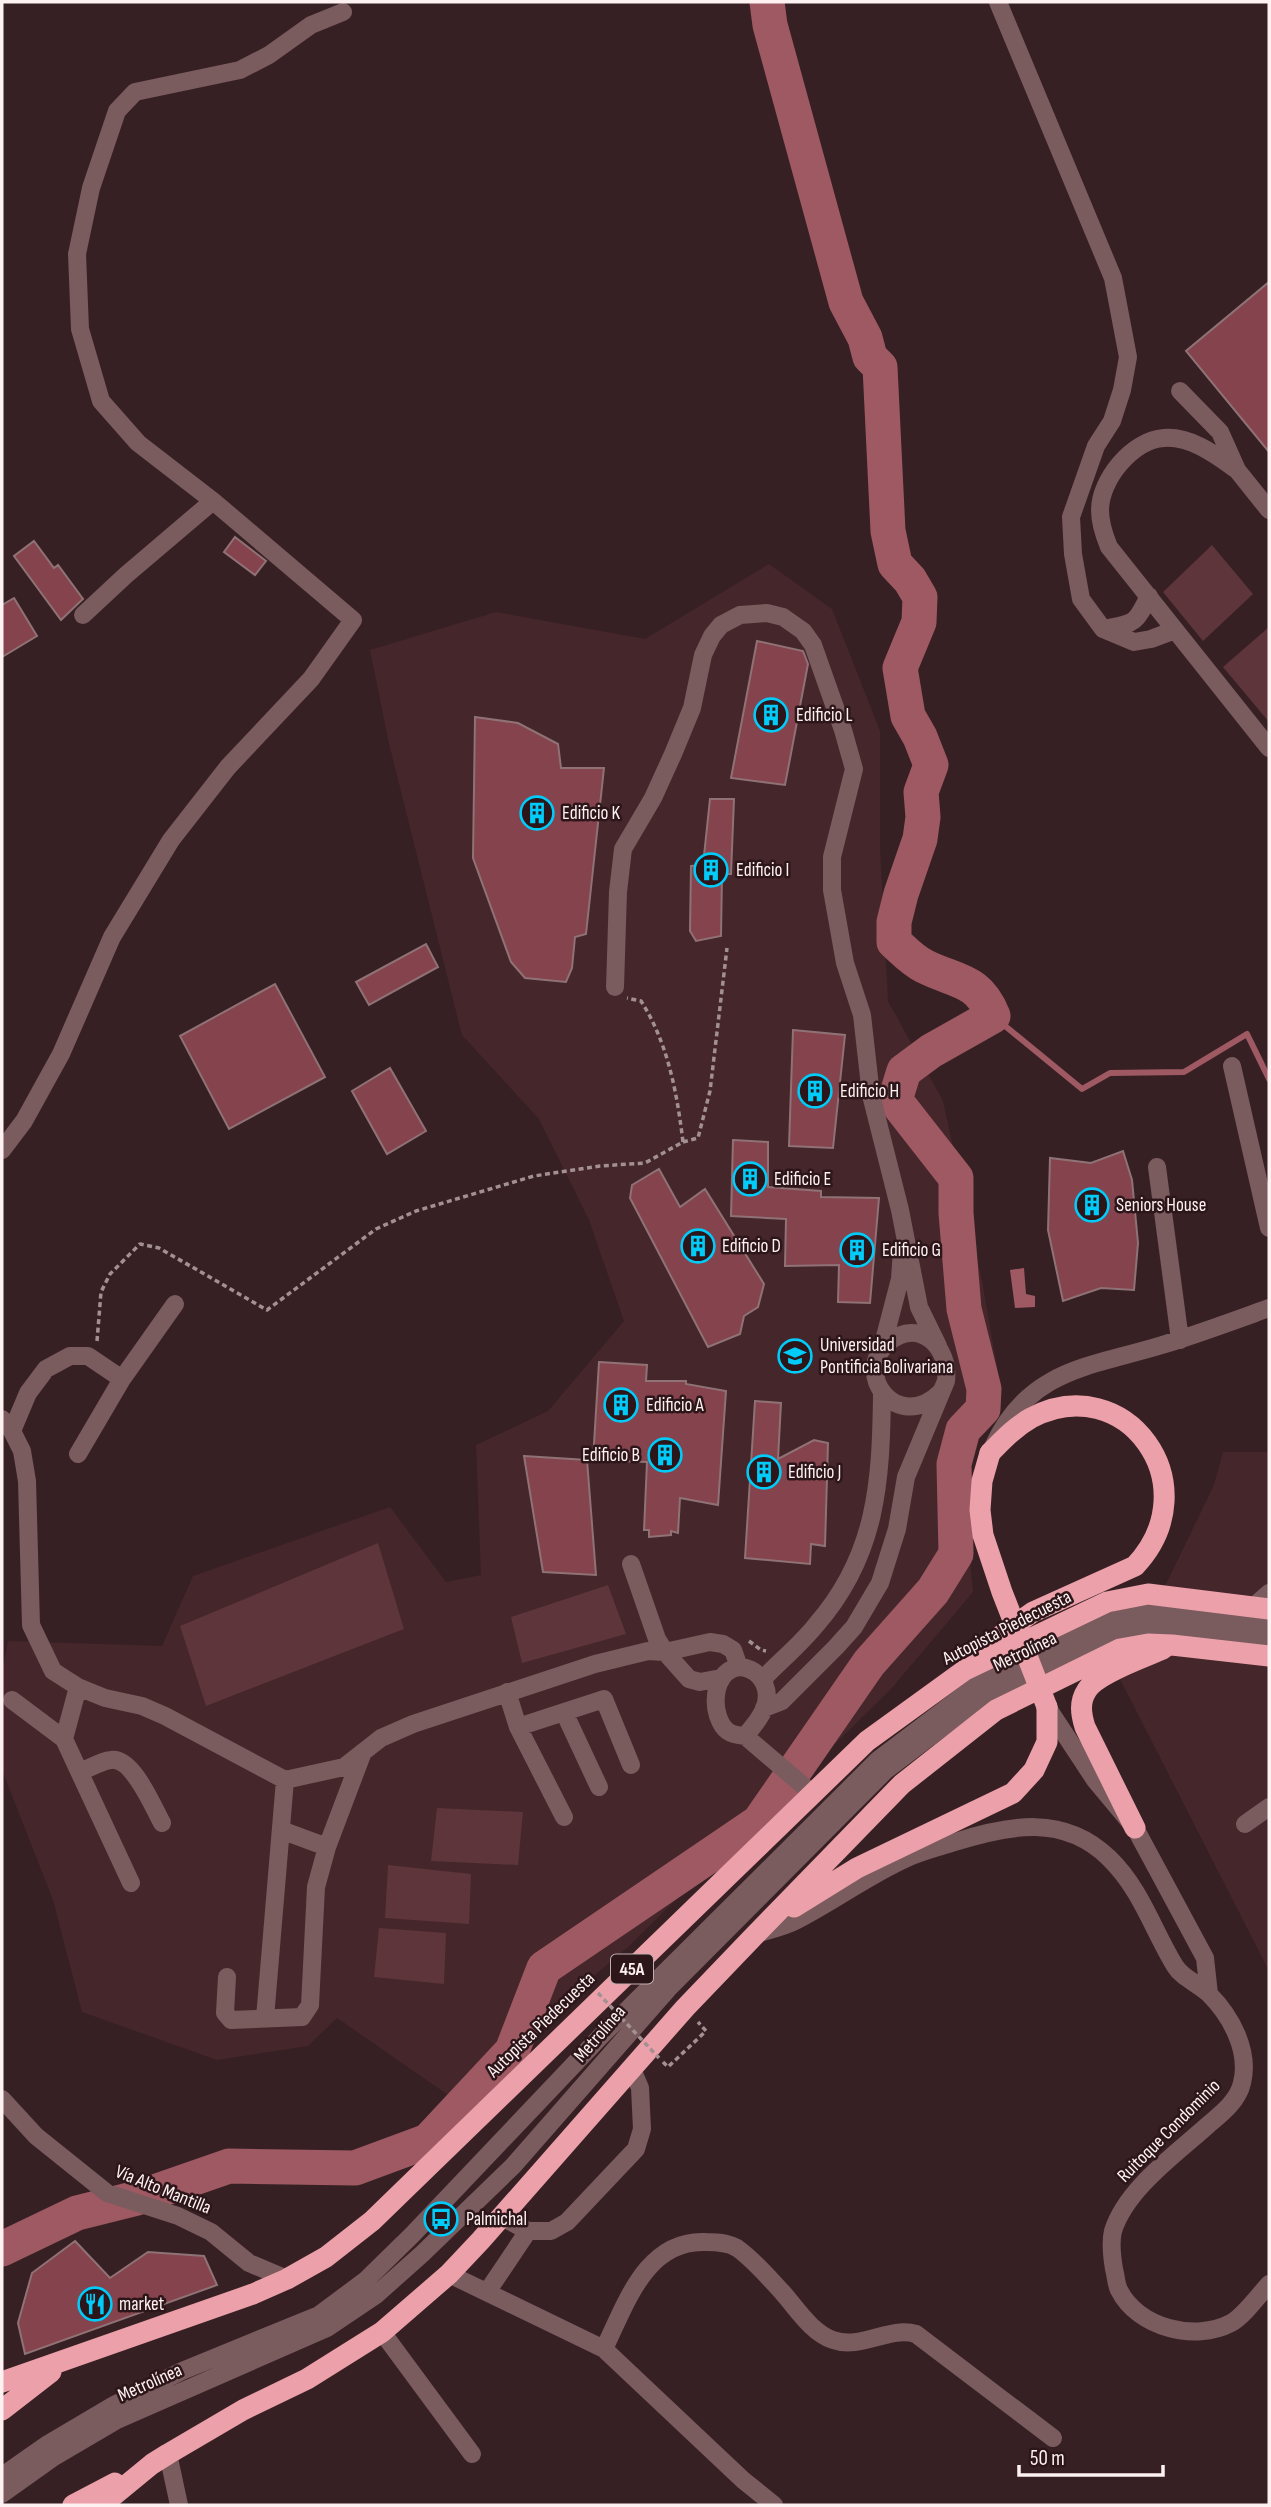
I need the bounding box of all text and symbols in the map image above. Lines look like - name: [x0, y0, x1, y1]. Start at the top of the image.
- building icon: Edificio L: [752, 696, 790, 734]
- place label: Edificio L: [796, 704, 853, 727]
- building icon: Edificio K: [518, 794, 556, 832]
- place label: Edificio K: [562, 802, 621, 825]
- building icon: Edificio I: [692, 851, 730, 889]
- place label: Edificio I: [736, 859, 789, 882]
- building icon: Edificio H: [796, 1072, 834, 1110]
- place label: Edificio H: [840, 1080, 899, 1103]
- building icon: Edificio E: [731, 1160, 769, 1198]
- place label: Edificio E: [774, 1168, 831, 1191]
- building icon: Seniors House: [1073, 1186, 1111, 1224]
- place label: Seniors House: [1116, 1194, 1206, 1217]
- building icon: Edificio D: [679, 1227, 717, 1265]
- building icon: Edificio G: [838, 1231, 876, 1269]
- place label: Edificio D: [722, 1235, 781, 1258]
- place label: Edificio G: [882, 1239, 941, 1262]
- place label: Universidad Pontificia Bolivariana: [820, 1334, 953, 1379]
- school or university icon: Universidad Pontificia Bolivariana: [776, 1337, 814, 1375]
- building icon: Edificio A: [602, 1386, 640, 1424]
- place label: Edificio A: [646, 1394, 705, 1417]
- building icon: Edificio B: [646, 1436, 684, 1474]
- place label: Edificio B: [582, 1444, 640, 1467]
- building icon: Edificio J: [745, 1453, 783, 1491]
- place label: Edificio J: [788, 1461, 841, 1484]
- street label: Autopista Piedecuesta: [938, 1586, 1075, 1671]
- street label: Metrolínea: [989, 1627, 1061, 1677]
- road number: 45A: [611, 1954, 653, 1983]
- street label: Autopista Piedecuesta: [481, 1968, 600, 2083]
- street label: Metrolínea: [569, 2001, 631, 2067]
- street label: Ruitoque Condominio: [1113, 2075, 1225, 2187]
- street label: Vía Alto Mantilla: [112, 2160, 214, 2220]
- bus stop icon: Palmichal: [422, 2200, 460, 2238]
- place label: Palmichal: [466, 2208, 527, 2231]
- restaurant icon: market: [76, 2285, 114, 2323]
- place label: market: [119, 2293, 165, 2316]
- street label: Metrolínea: [114, 2359, 186, 2407]
- scale bar: [1019, 2434, 1162, 2478]
- text: 50 m: [1030, 2446, 1065, 2471]

